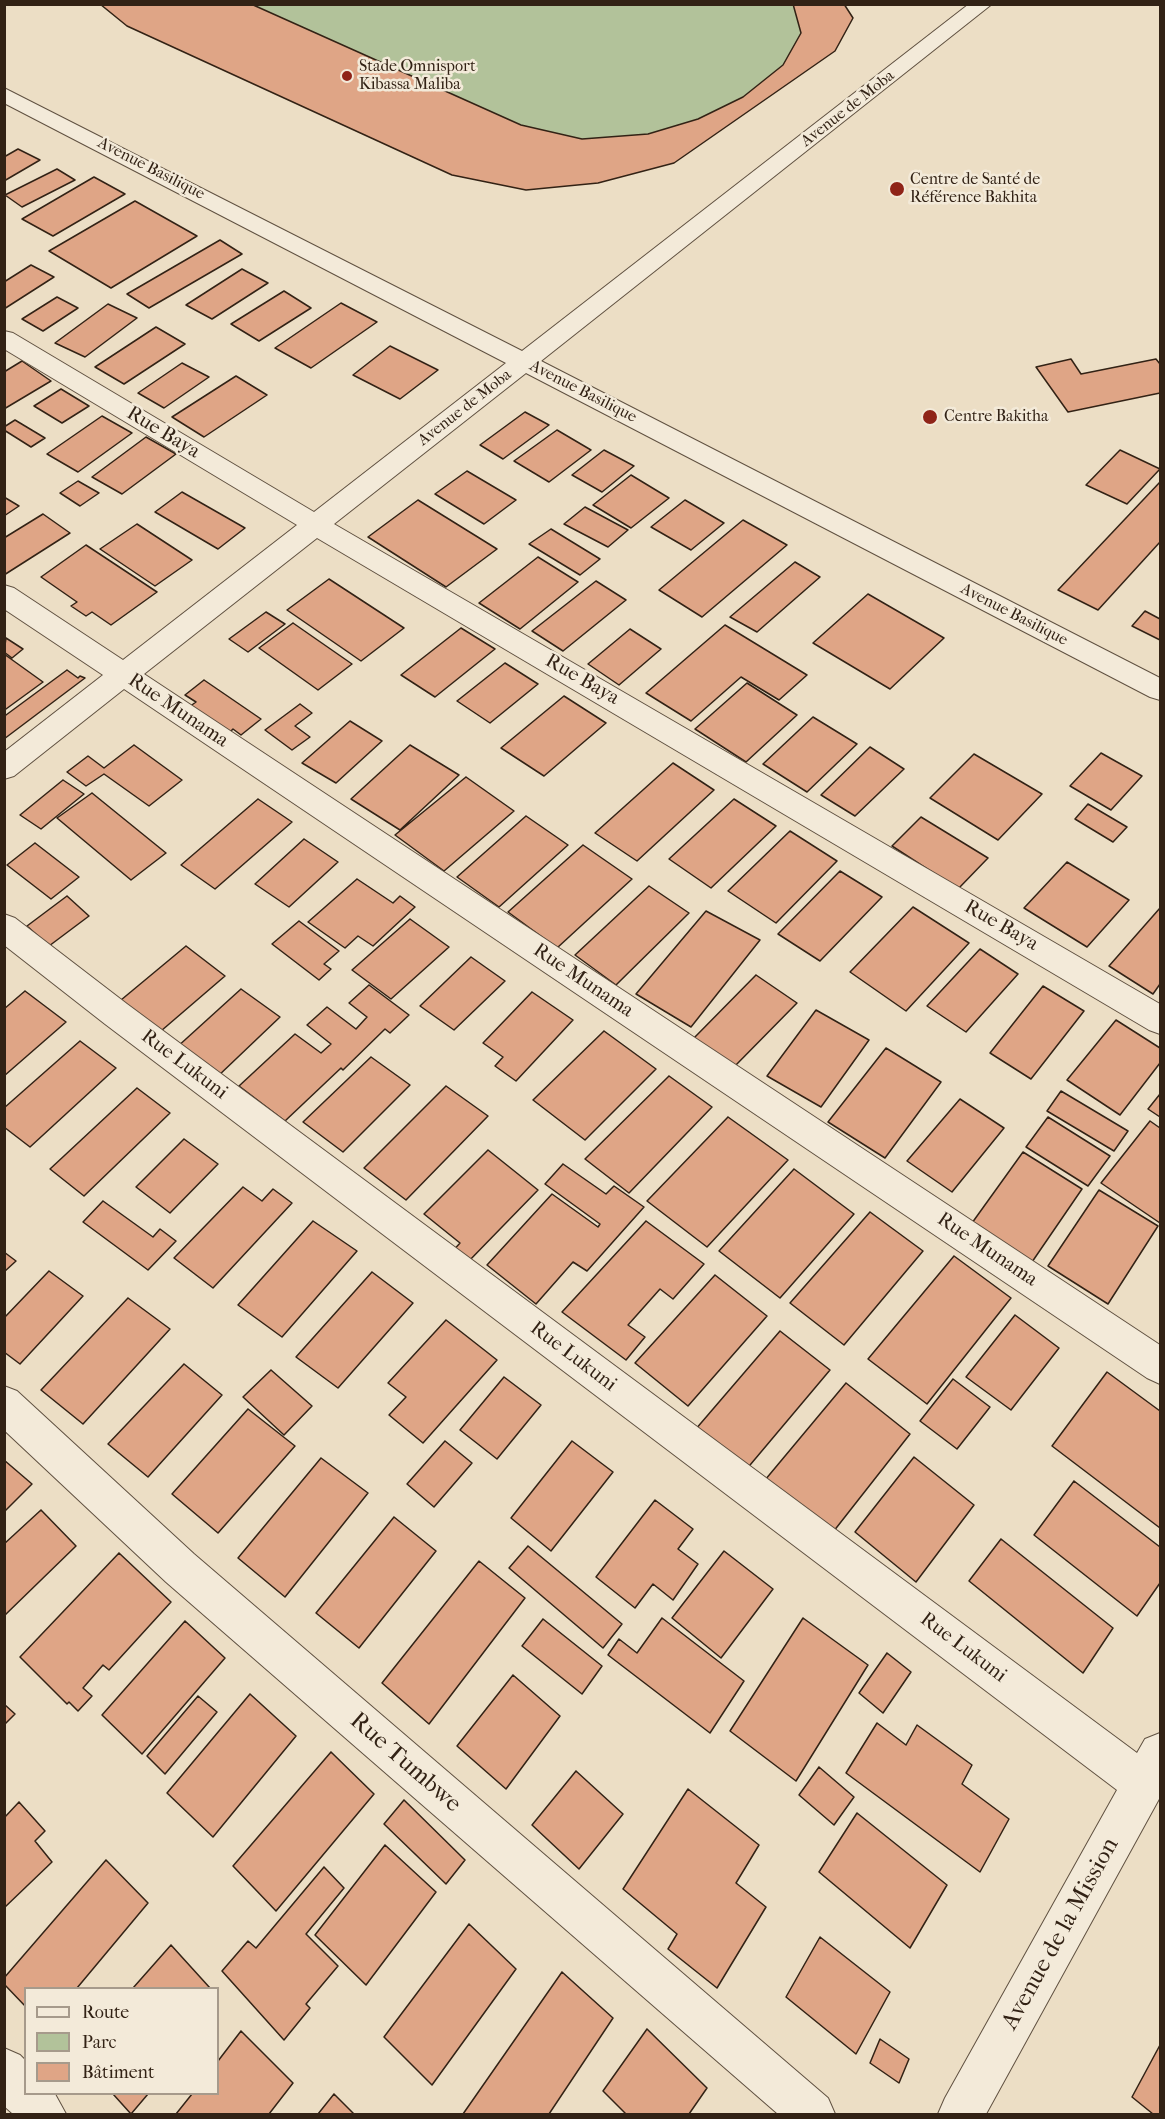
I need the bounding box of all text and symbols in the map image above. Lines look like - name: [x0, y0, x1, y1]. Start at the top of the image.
- place label: Stade Omnisport Kibassa Maliba: [359, 57, 476, 95]
- street label: Avenue de Moba: [797, 67, 899, 151]
- marker: Stade Omnisport Kibassa Maliba: [340, 69, 354, 83]
- street label: Avenue Basilique: [94, 134, 208, 204]
- place label: Centre de Santé de Référence Bakhita: [910, 170, 1040, 208]
- marker: Centre de Santé de Référence Bakhita: [888, 180, 906, 198]
- street label: Avenue Basilique: [526, 357, 640, 427]
- street label: Avenue de Moba: [414, 366, 516, 450]
- street label: Rue Baya: [122, 402, 204, 464]
- place label: Centre Bakitha: [944, 407, 1048, 427]
- marker: Centre Bakitha: [921, 408, 939, 426]
- street label: Avenue Basilique: [957, 580, 1071, 650]
- street label: Rue Baya: [541, 649, 623, 711]
- street label: Rue Munama: [123, 669, 233, 753]
- street label: Rue Baya: [960, 895, 1042, 957]
- street label: Rue Munama: [528, 939, 638, 1023]
- street label: Rue Lukuni: [136, 1025, 232, 1105]
- street label: Rue Munama: [932, 1208, 1042, 1292]
- street label: Rue Lukuni: [525, 1317, 621, 1397]
- street label: Rue Lukuni: [915, 1608, 1011, 1688]
- street label: Rue Tumbwe: [344, 1707, 466, 1819]
- street label: Avenue de la Mission: [996, 1833, 1126, 2035]
- legend: [24, 1987, 219, 2095]
- text: Route: [82, 2002, 129, 2023]
- text: Parc: [82, 2032, 117, 2053]
- text: Bâtiment: [82, 2062, 154, 2083]

